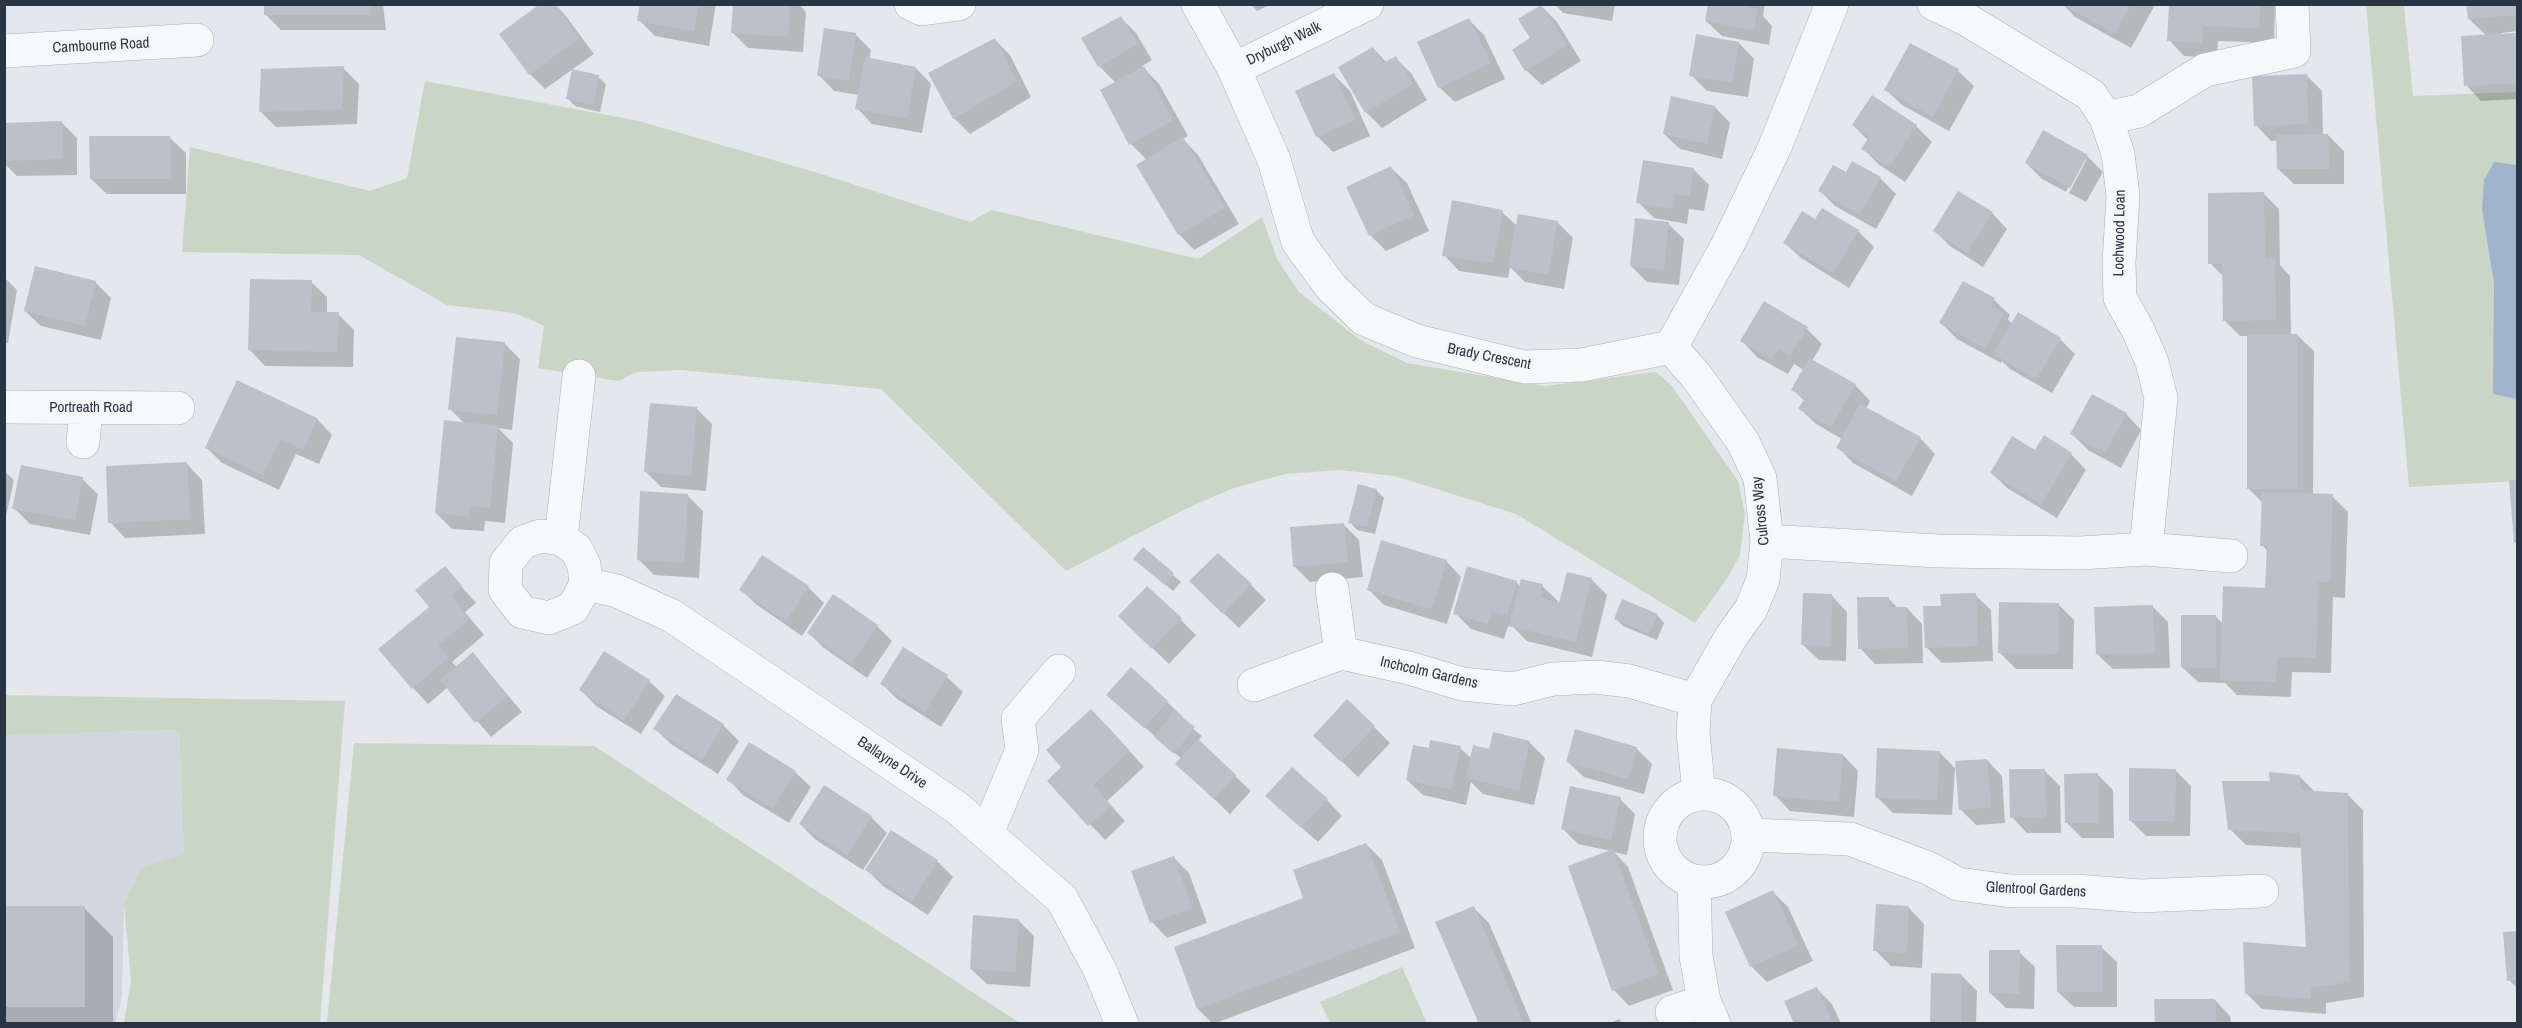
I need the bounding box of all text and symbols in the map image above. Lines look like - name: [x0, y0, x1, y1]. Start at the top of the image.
- street label: Dryburgh Walk: [1244, 18, 1324, 70]
- street label: Cambourne Road: [52, 34, 150, 58]
- street label: Lochwood Loan: [2110, 189, 2130, 277]
- street label: Brady Crescent: [1446, 340, 1532, 374]
- street label: Portreath Road: [49, 399, 133, 417]
- street label: Culross Way: [1748, 476, 1774, 546]
- street label: Inchcolm Gardens: [1378, 653, 1480, 693]
- street label: Ballayne Drive: [854, 733, 930, 793]
- street label: Glentrool Gardens: [1985, 878, 2087, 902]

